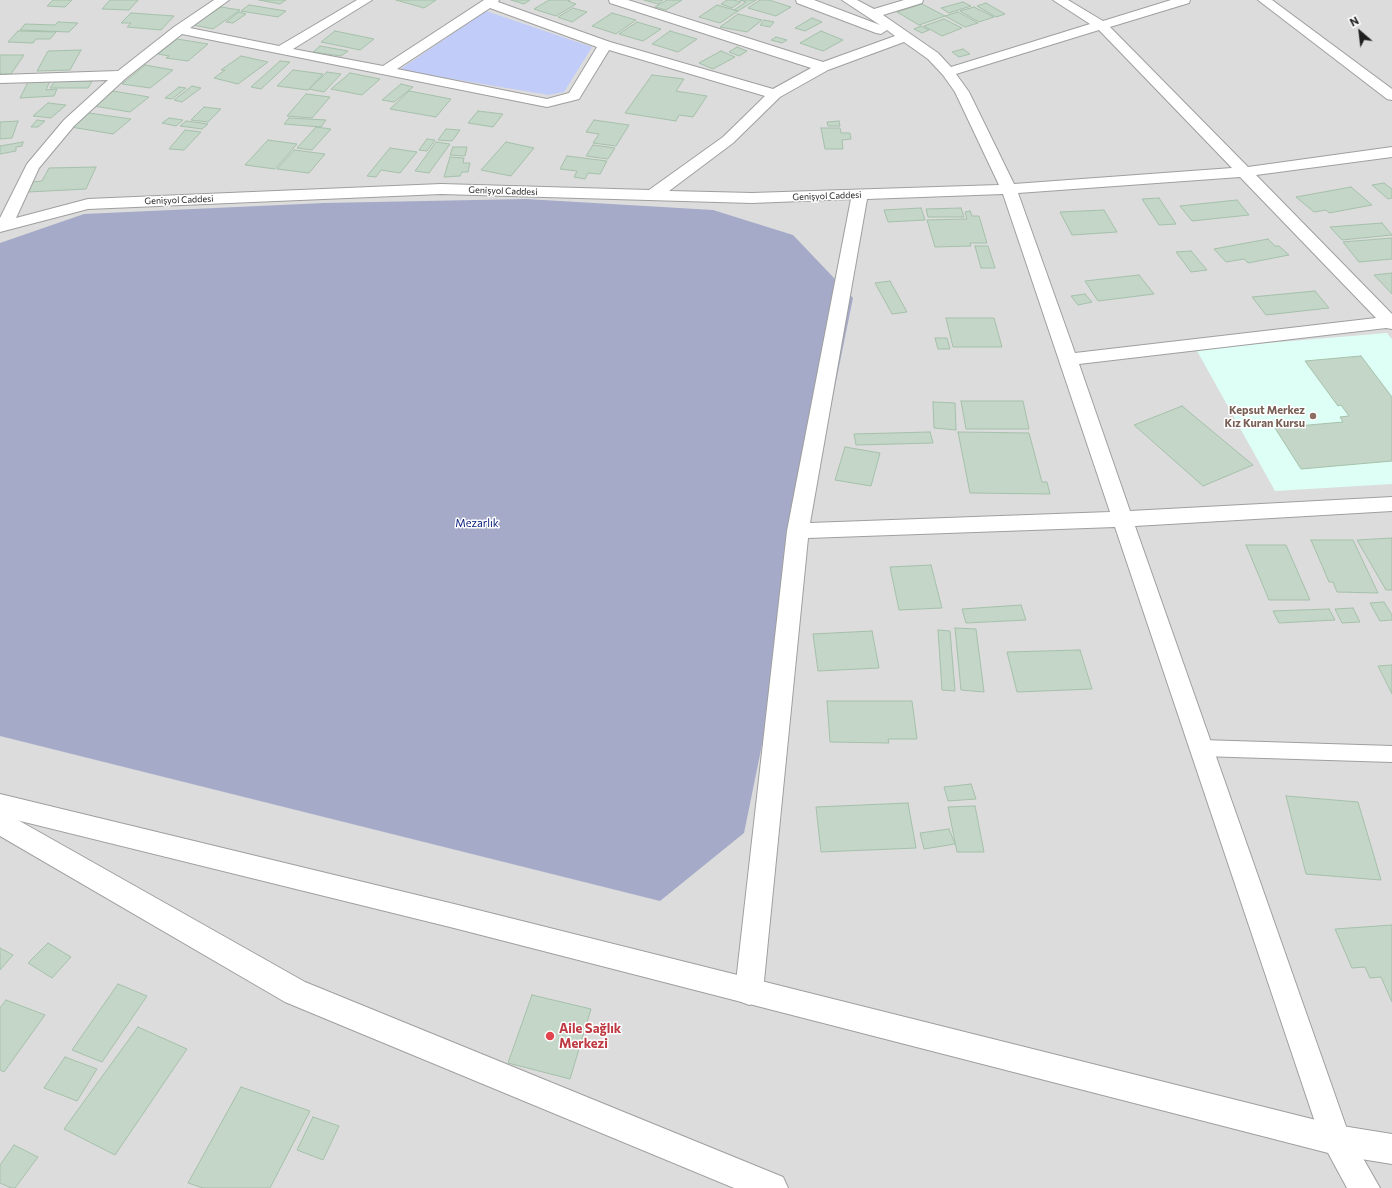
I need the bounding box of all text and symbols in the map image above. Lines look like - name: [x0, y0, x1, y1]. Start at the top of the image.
- north arrow: [1340, 12, 1380, 52]
- text: N: [1347, 13, 1361, 29]
- street label: Genişyol Caddesi: [468, 184, 538, 198]
- street label: Genişyol Caddesi: [792, 189, 862, 203]
- street label: Genişyol Caddesi: [144, 193, 214, 207]
- place label: Kepsut Merkez Kız Kuran Kursu: [1224, 403, 1305, 429]
- marker: Kepsut Merkez Kız Kuran Kursu: [1308, 411, 1318, 421]
- park label: Mezarlık: [455, 516, 499, 530]
- place label: Aile Sağlık Merkezi: [559, 1021, 621, 1052]
- marker: Aile Sağlık Merkezi: [544, 1030, 556, 1042]

